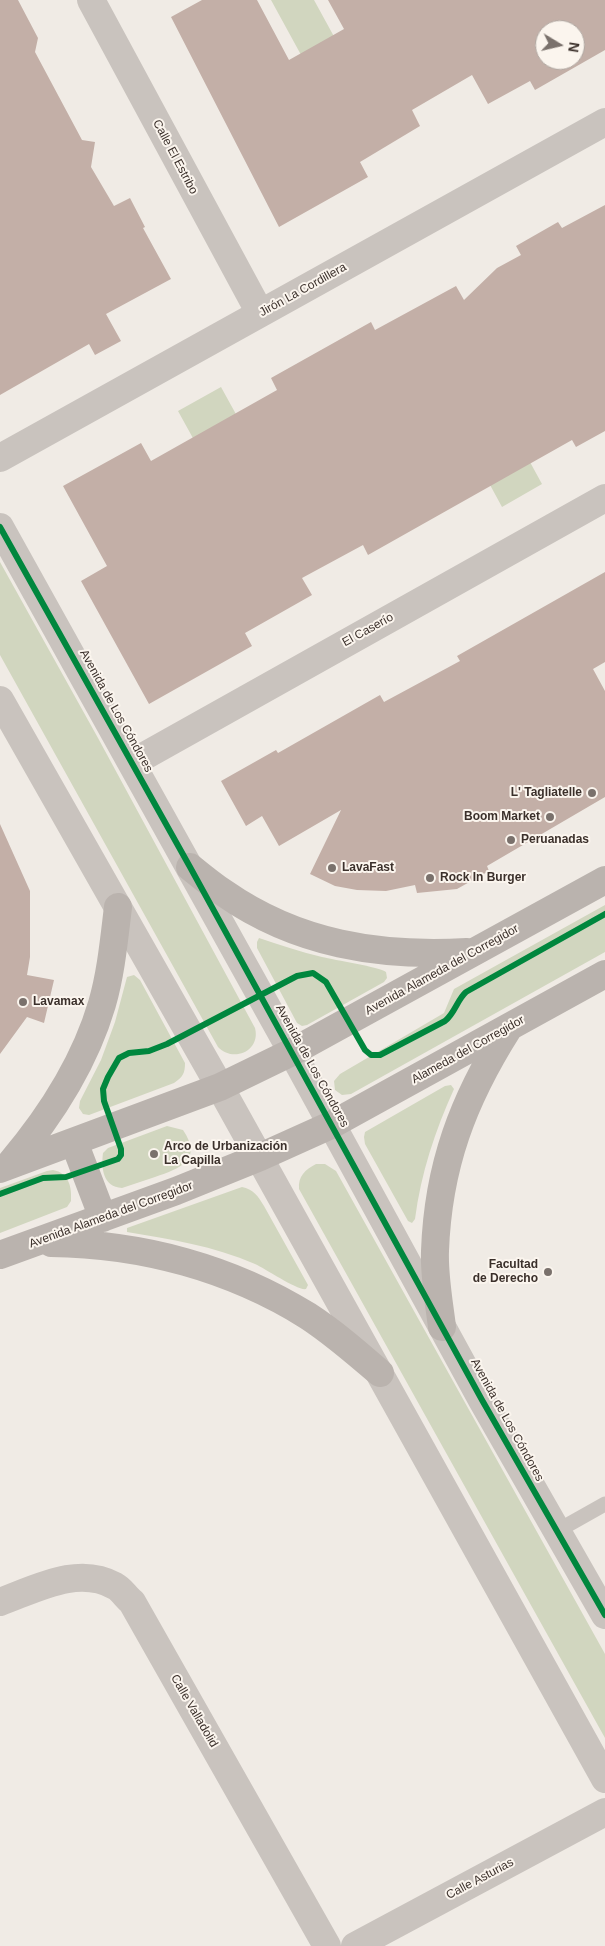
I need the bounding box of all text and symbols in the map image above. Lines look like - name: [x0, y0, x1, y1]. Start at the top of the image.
- north arrow: [535, 20, 585, 70]
- text: N: [565, 41, 583, 53]
- street label: Calle El Estribo: [149, 117, 201, 197]
- street label: Jirón La Cordillera: [257, 260, 349, 320]
- street label: El Caserío: [340, 610, 396, 650]
- street label: Avenida de Los Cóndores: [76, 647, 156, 775]
- place label: L' Tagliatelle: [511, 786, 582, 800]
- marker: L' Tagliatelle: [586, 787, 598, 799]
- place label: Boom Market: [464, 810, 540, 824]
- marker: Boom Market: [544, 811, 556, 823]
- place label: Peruanadas: [521, 833, 589, 847]
- marker: Peruanadas: [505, 834, 517, 846]
- place label: LavaFast: [342, 861, 394, 875]
- marker: LavaFast: [326, 862, 338, 874]
- place label: Rock In Burger: [440, 871, 526, 885]
- marker: Rock In Burger: [424, 872, 436, 884]
- street label: Avenida Alameda del Corregidor: [363, 922, 521, 1018]
- place label: Lavamax: [33, 995, 84, 1009]
- marker: Lavamax: [17, 996, 29, 1008]
- street label: Avenida de Los Cóndores: [272, 1002, 352, 1130]
- street label: Alameda del Corregidor: [409, 1013, 527, 1087]
- place label: Arco de Urbanización La Capilla: [164, 1140, 287, 1168]
- marker: Arco de Urbanización La Capilla: [148, 1148, 160, 1160]
- street label: Avenida Alameda del Corregidor: [27, 1179, 195, 1251]
- place label: Facultad de Derecho: [473, 1258, 538, 1286]
- marker: Facultad de Derecho: [542, 1266, 554, 1278]
- street label: Avenida de Los Cóndores: [467, 1356, 547, 1484]
- street label: Calle Valladolid: [167, 1672, 221, 1750]
- street label: Calle Asturias: [444, 1855, 516, 1903]

